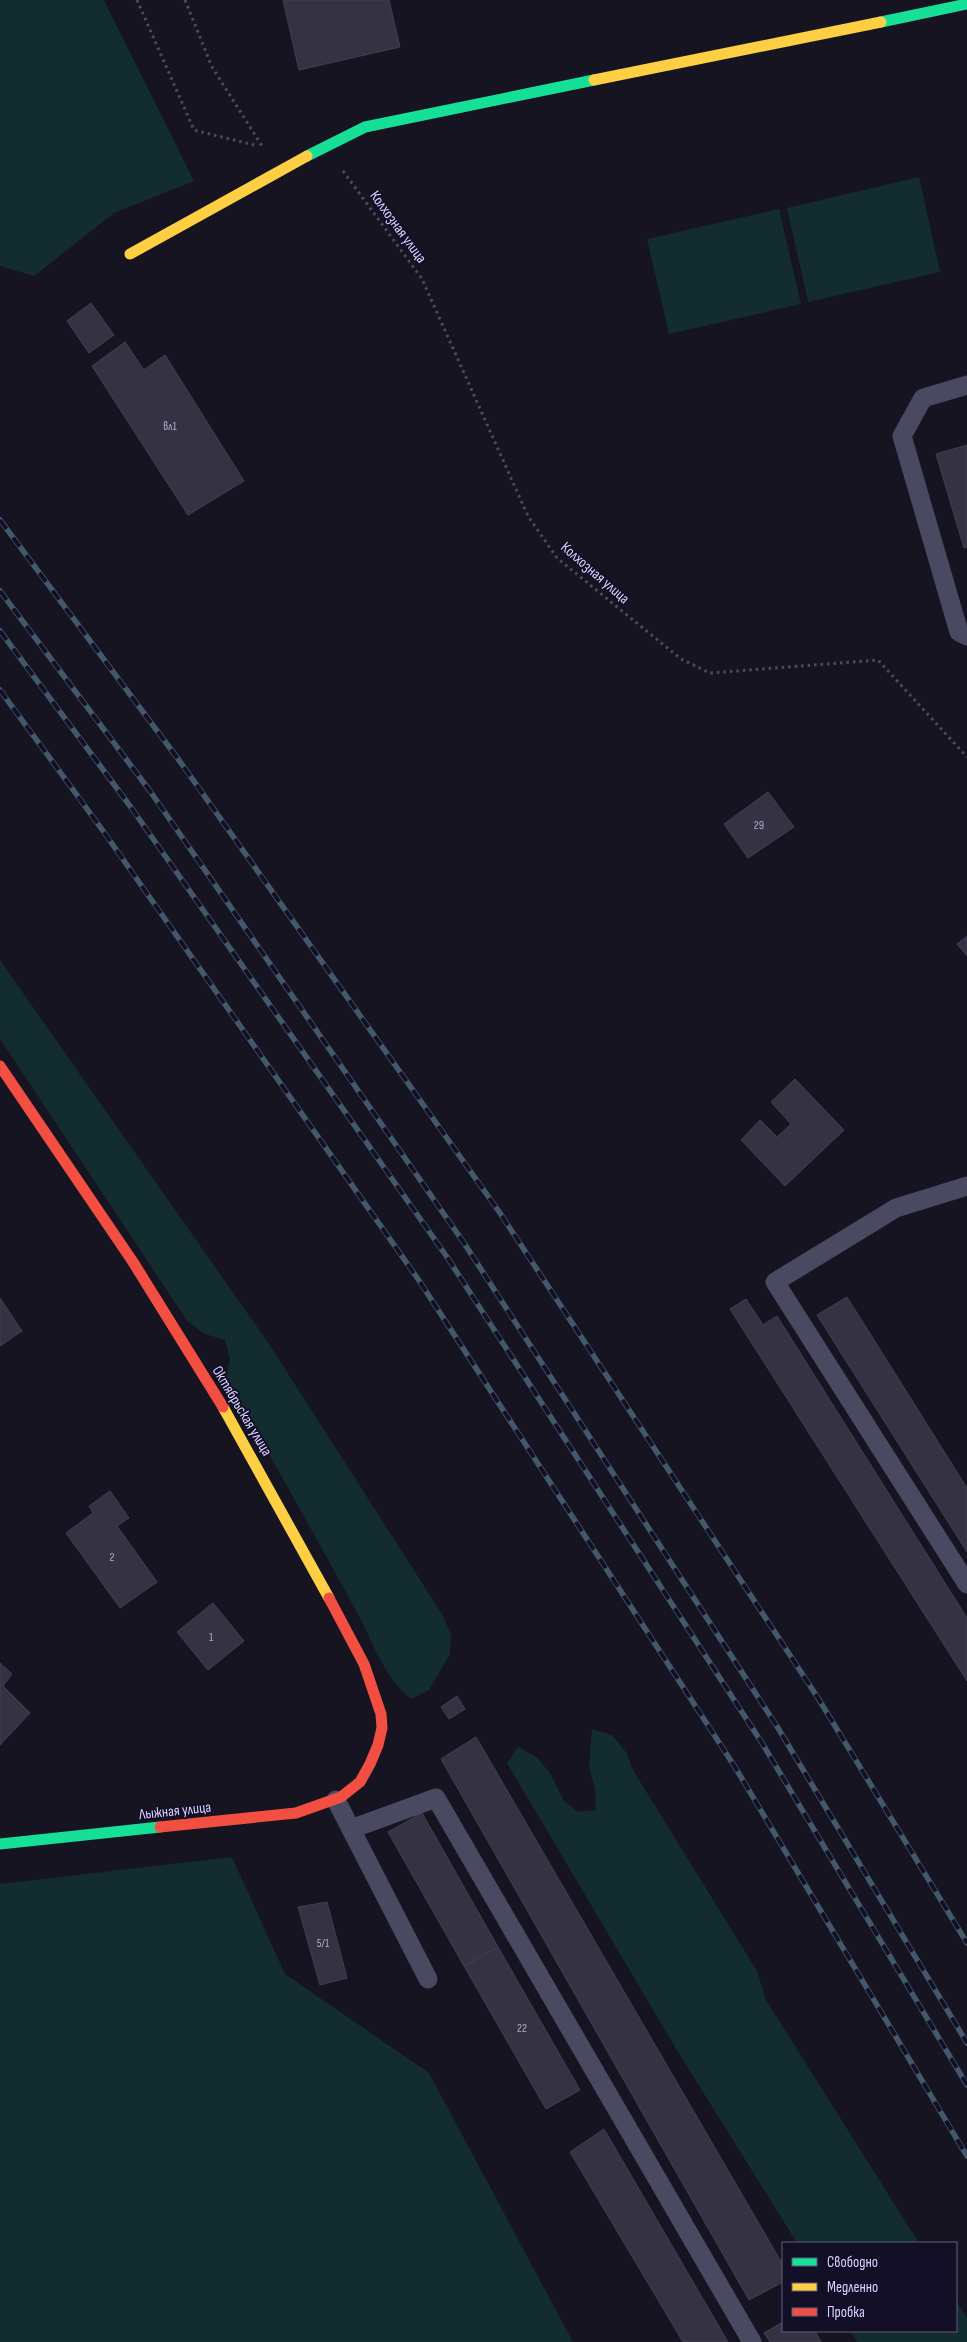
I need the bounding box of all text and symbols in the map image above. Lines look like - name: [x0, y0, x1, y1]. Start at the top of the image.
- street label: Колхозная улица: [365, 187, 431, 267]
- house number: вл1: [163, 419, 178, 434]
- street label: Колхозная улица: [557, 538, 633, 608]
- house number: 29: [754, 818, 764, 833]
- street label: Октябрьская улица: [208, 1363, 276, 1460]
- house number: 2: [110, 1550, 115, 1565]
- house number: 1: [209, 1630, 214, 1645]
- street label: Лыжная улица: [137, 1798, 212, 1824]
- house number: 5/1: [317, 1936, 330, 1951]
- house number: 22: [517, 2021, 527, 2036]
- legend: [782, 2242, 957, 2332]
- text: Свободно: [827, 2253, 878, 2272]
- text: Медленно: [827, 2278, 878, 2297]
- text: Пробка: [827, 2303, 865, 2322]

